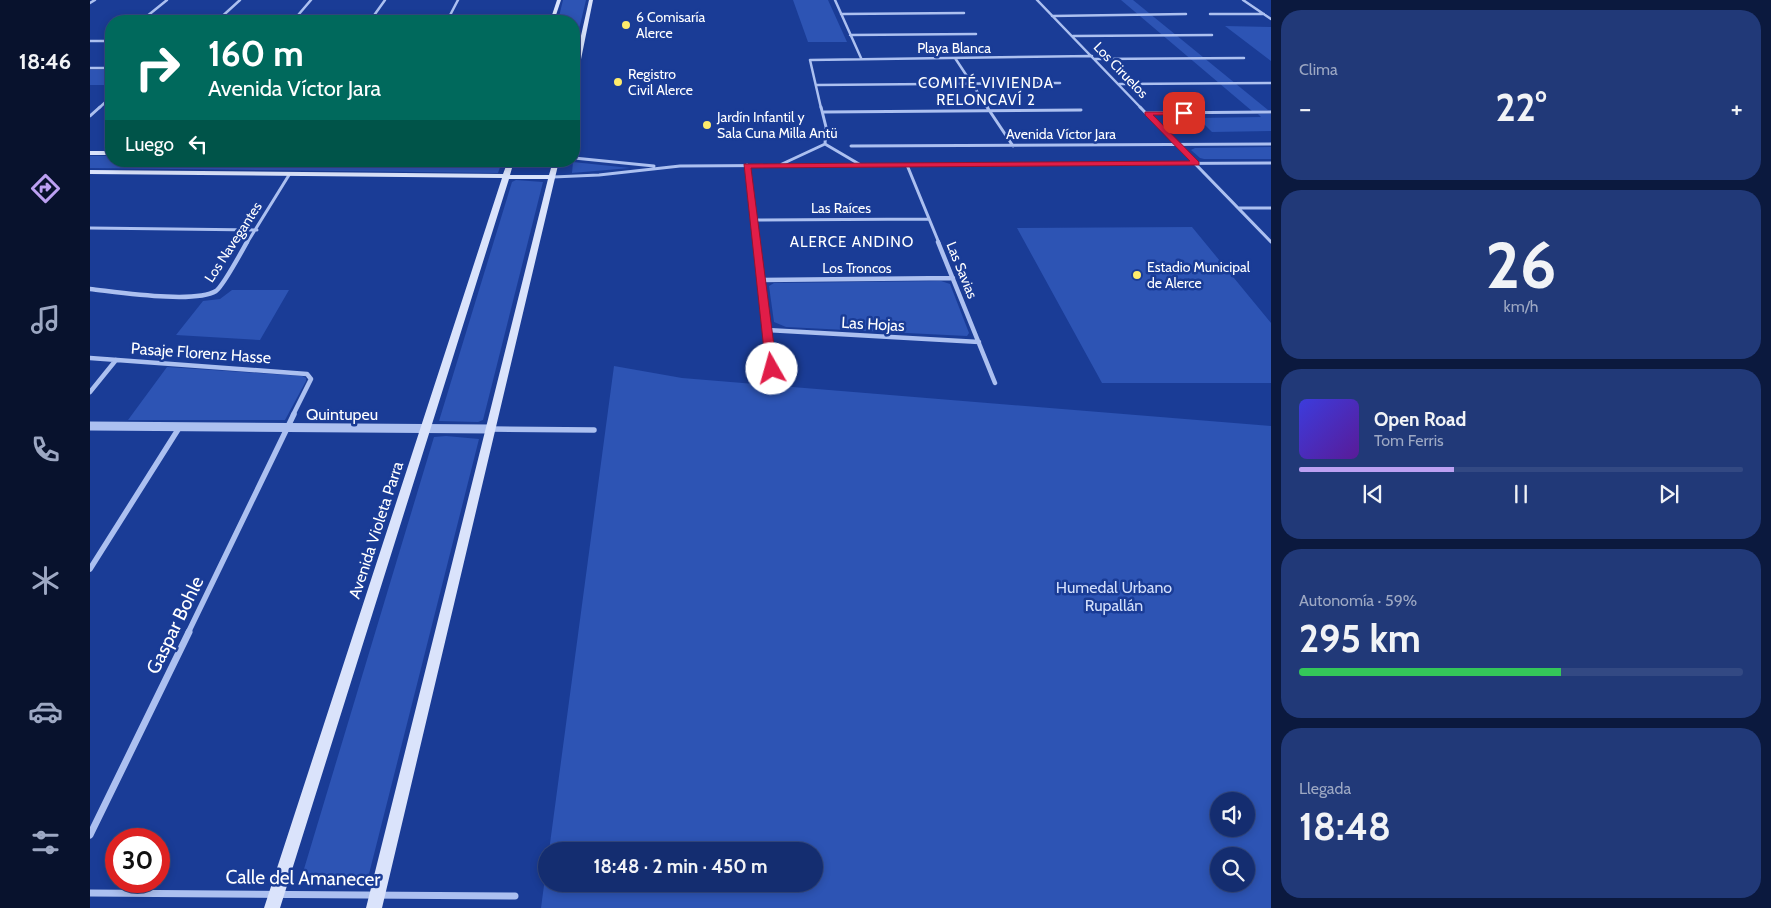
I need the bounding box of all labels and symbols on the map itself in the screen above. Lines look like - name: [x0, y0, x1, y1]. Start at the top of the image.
- place label: 6 Comisaría Alerce: [636, 8, 705, 42]
- marker: 6 Comisaría Alerce: [620, 19, 632, 31]
- street label: Los Ciruelos: [1090, 38, 1152, 102]
- street label: Playa Blanca: [917, 39, 991, 57]
- place label: Registro Civil Alerce: [628, 65, 693, 99]
- district label: COMITÉ VIVIENDA RELONCAVÍ 2: [918, 73, 1054, 109]
- marker: Registro Civil Alerce: [612, 76, 624, 88]
- pin: [1163, 92, 1205, 134]
- place label: Jardín Infantil y Sala Cuna Milla Antü: [716, 108, 838, 142]
- marker: Jardín Infantil y Sala Cuna Milla Antü: [701, 119, 713, 131]
- street label: Avenida Víctor Jara: [1006, 125, 1116, 143]
- street label: Los Navegantes: [200, 198, 266, 286]
- street label: Las Raíces: [811, 199, 871, 217]
- district label: ALERCE ANDINO: [790, 233, 914, 251]
- street label: Las Savias: [942, 239, 982, 301]
- place label: Estadio Municipal de Alerce: [1147, 258, 1251, 292]
- street label: Los Troncos: [822, 259, 892, 277]
- marker: Estadio Municipal de Alerce: [1131, 269, 1143, 281]
- street label: Las Hojas: [841, 313, 906, 335]
- street label: Pasaje Florenz Hasse: [130, 339, 272, 367]
- position arrow: [745, 342, 797, 394]
- street label: Quintupeu: [306, 405, 378, 424]
- street label: Avenida Violeta Parra: [345, 459, 407, 601]
- street label: Gaspar Bohle: [141, 572, 209, 678]
- park label: Humedal Urbano Rupallán: [1056, 578, 1172, 615]
- speed limit sign: 30: [105, 828, 170, 893]
- street label: Calle del Amanecer: [225, 865, 381, 891]

